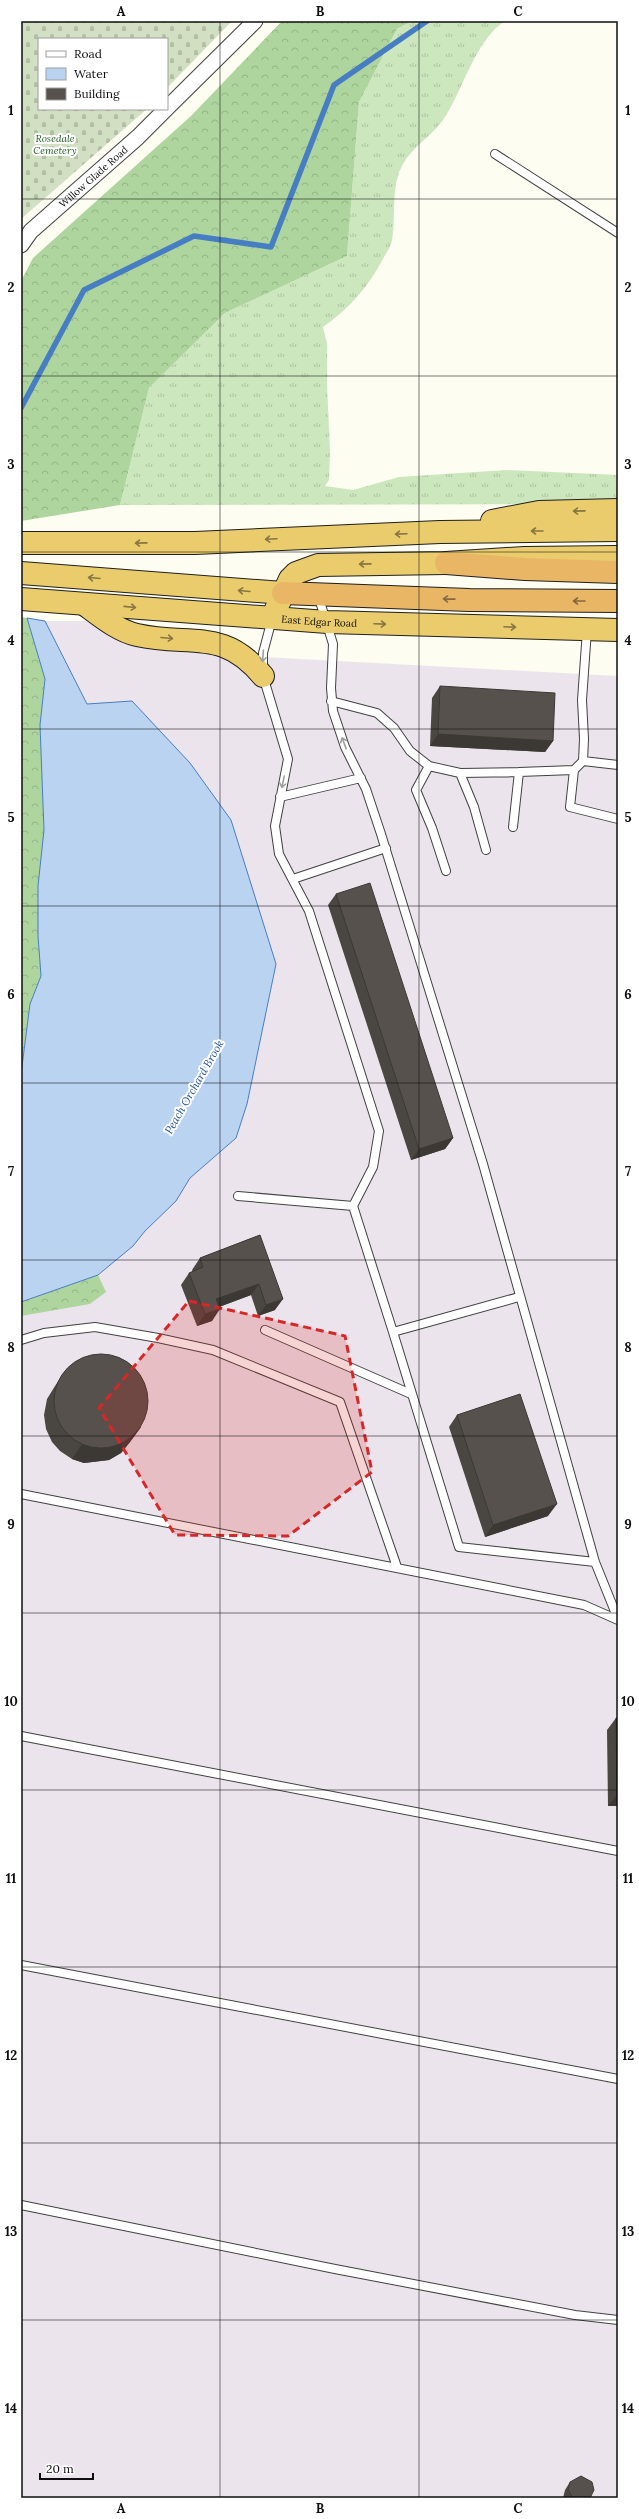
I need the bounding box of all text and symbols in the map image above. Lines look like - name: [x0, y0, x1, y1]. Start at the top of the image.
- text: A: [117, 3, 126, 20]
- text: B: [316, 3, 325, 20]
- text: C: [514, 3, 523, 20]
- legend: [38, 38, 168, 110]
- text: Road: [74, 46, 102, 61]
- text: Water: [74, 66, 109, 81]
- text: Building: [74, 86, 120, 101]
- text: 1: [8, 102, 14, 119]
- text: 1: [625, 102, 631, 119]
- park label: Rosedale Cemetery: [33, 132, 77, 157]
- street label: Willow Glade Road: [56, 143, 130, 210]
- text: 2: [8, 279, 15, 296]
- text: 2: [625, 279, 632, 296]
- text: 3: [7, 456, 15, 473]
- text: 3: [624, 456, 632, 473]
- one-way arrow: [573, 507, 586, 515]
- one-way arrow: [531, 527, 544, 535]
- one-way arrow: [395, 530, 408, 537]
- one-way arrow: [265, 536, 278, 543]
- one-way arrow: [135, 539, 148, 547]
- one-way arrow: [359, 560, 372, 568]
- one-way arrow: [88, 575, 101, 582]
- one-way arrow: [238, 587, 251, 594]
- one-way arrow: [443, 595, 456, 603]
- one-way arrow: [573, 597, 586, 605]
- one-way arrow: [123, 604, 136, 611]
- street label: East Edgar Road: [281, 612, 357, 629]
- one-way arrow: [373, 620, 386, 627]
- one-way arrow: [503, 624, 516, 631]
- text: 4: [7, 632, 15, 649]
- text: 4: [624, 632, 632, 649]
- one-way arrow: [160, 635, 173, 642]
- one-way arrow: [259, 649, 266, 662]
- one-way arrow: [339, 737, 347, 749]
- one-way arrow: [279, 775, 287, 788]
- text: 5: [7, 809, 15, 826]
- text: 5: [624, 809, 632, 826]
- text: 6: [7, 986, 15, 1003]
- text: 6: [624, 986, 632, 1003]
- water label: Peach Orchard Brook: [161, 1037, 227, 1136]
- text: 7: [8, 1163, 14, 1180]
- text: 7: [625, 1163, 631, 1180]
- text: 8: [7, 1339, 15, 1356]
- text: 8: [624, 1339, 632, 1356]
- text: 9: [7, 1516, 15, 1533]
- text: 9: [624, 1516, 632, 1533]
- text: 10: [4, 1693, 18, 1710]
- text: 10: [621, 1693, 635, 1710]
- text: 11: [6, 1870, 16, 1887]
- text: 11: [623, 1870, 633, 1887]
- text: 12: [5, 2047, 17, 2064]
- text: 12: [622, 2047, 634, 2064]
- text: 13: [5, 2223, 17, 2240]
- text: 13: [622, 2223, 634, 2240]
- text: 14: [5, 2400, 17, 2417]
- text: 14: [622, 2400, 634, 2417]
- scale bar: [40, 2455, 93, 2481]
- text: 20 m: [46, 2461, 74, 2476]
- text: A: [117, 2500, 126, 2517]
- text: B: [316, 2500, 325, 2517]
- text: C: [514, 2500, 523, 2517]

